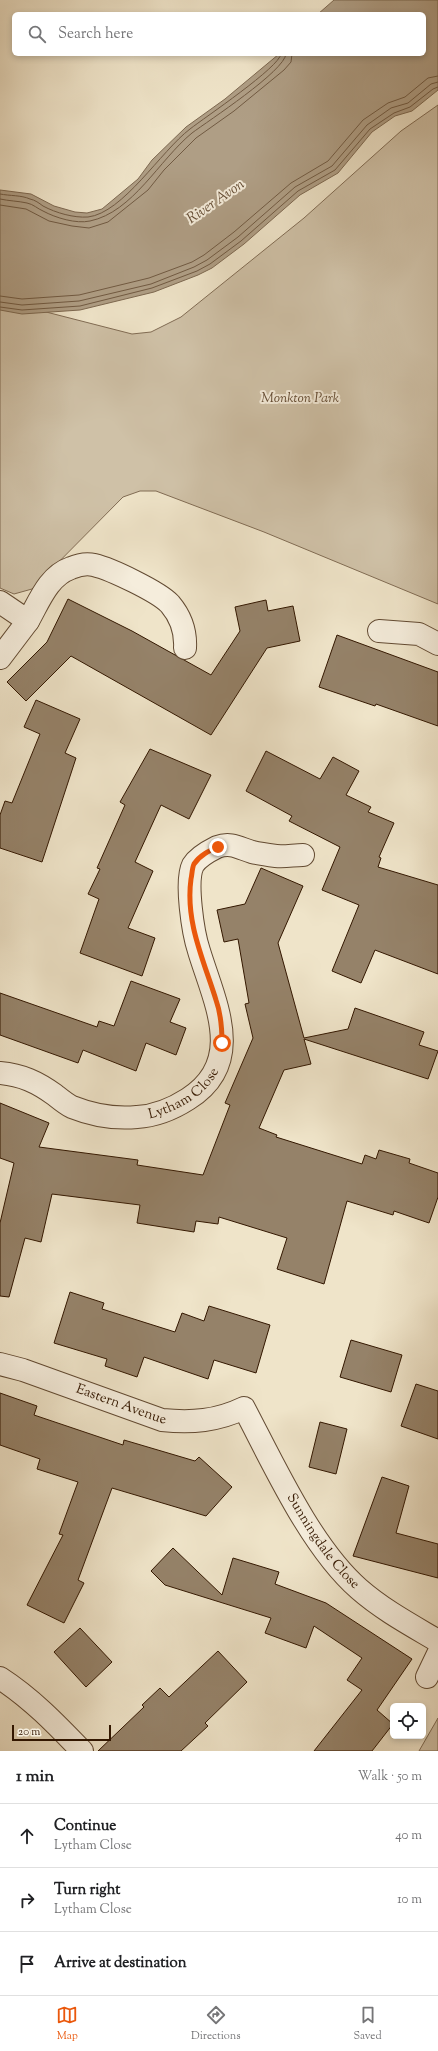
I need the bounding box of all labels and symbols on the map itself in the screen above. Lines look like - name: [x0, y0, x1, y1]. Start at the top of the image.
- water label: River Avon: [183, 174, 249, 230]
- park label: Monkton Park: [261, 389, 340, 409]
- route end: [209, 838, 227, 856]
- route start: [213, 1034, 231, 1052]
- street label: Lytham Close: [146, 1065, 225, 1125]
- street label: Eastern Avenue: [73, 1380, 167, 1430]
- street label: Sunningdale Close: [281, 1490, 364, 1594]
- scale bar: [12, 1723, 111, 1742]

